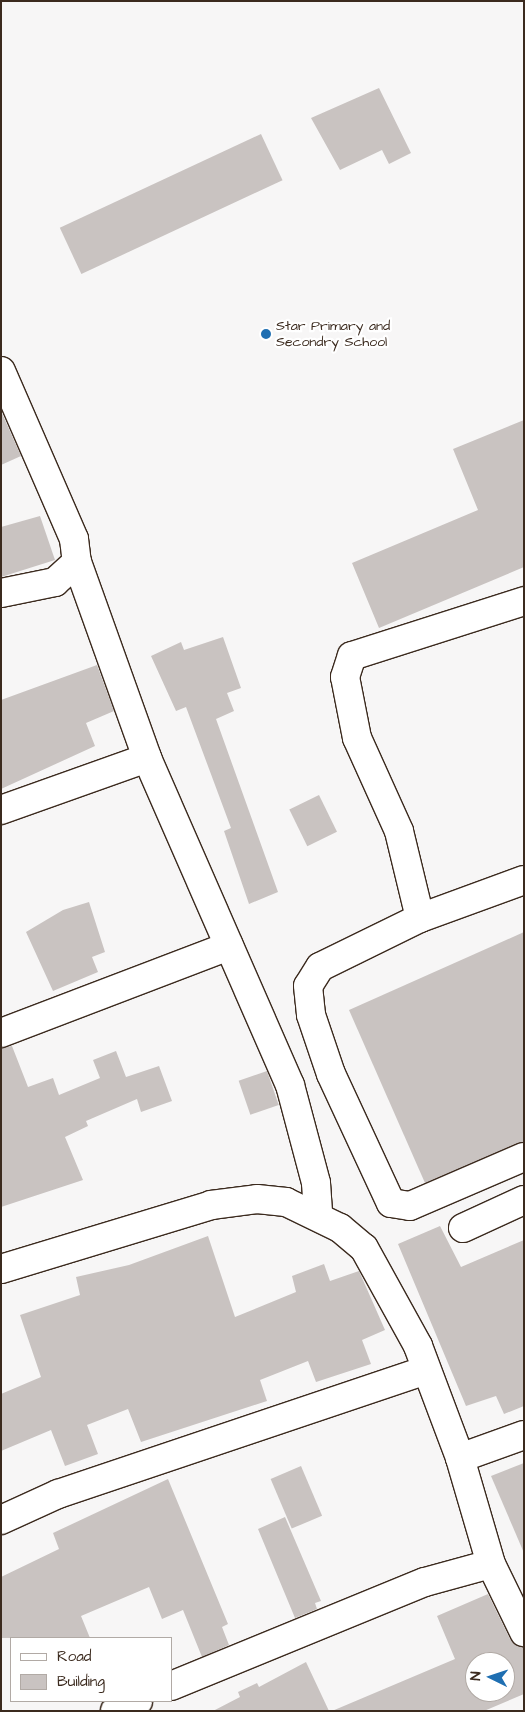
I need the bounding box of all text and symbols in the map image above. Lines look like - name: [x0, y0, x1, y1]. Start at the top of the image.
- place label: Star Primary and Secondry School: [276, 318, 390, 351]
- marker: Star Primary and Secondry School: [260, 328, 272, 340]
- legend: [10, 1637, 172, 1702]
- text: Road: [57, 1646, 91, 1667]
- north arrow: [465, 1652, 515, 1702]
- text: Building: [57, 1671, 105, 1692]
- text: N: [466, 1671, 486, 1681]

